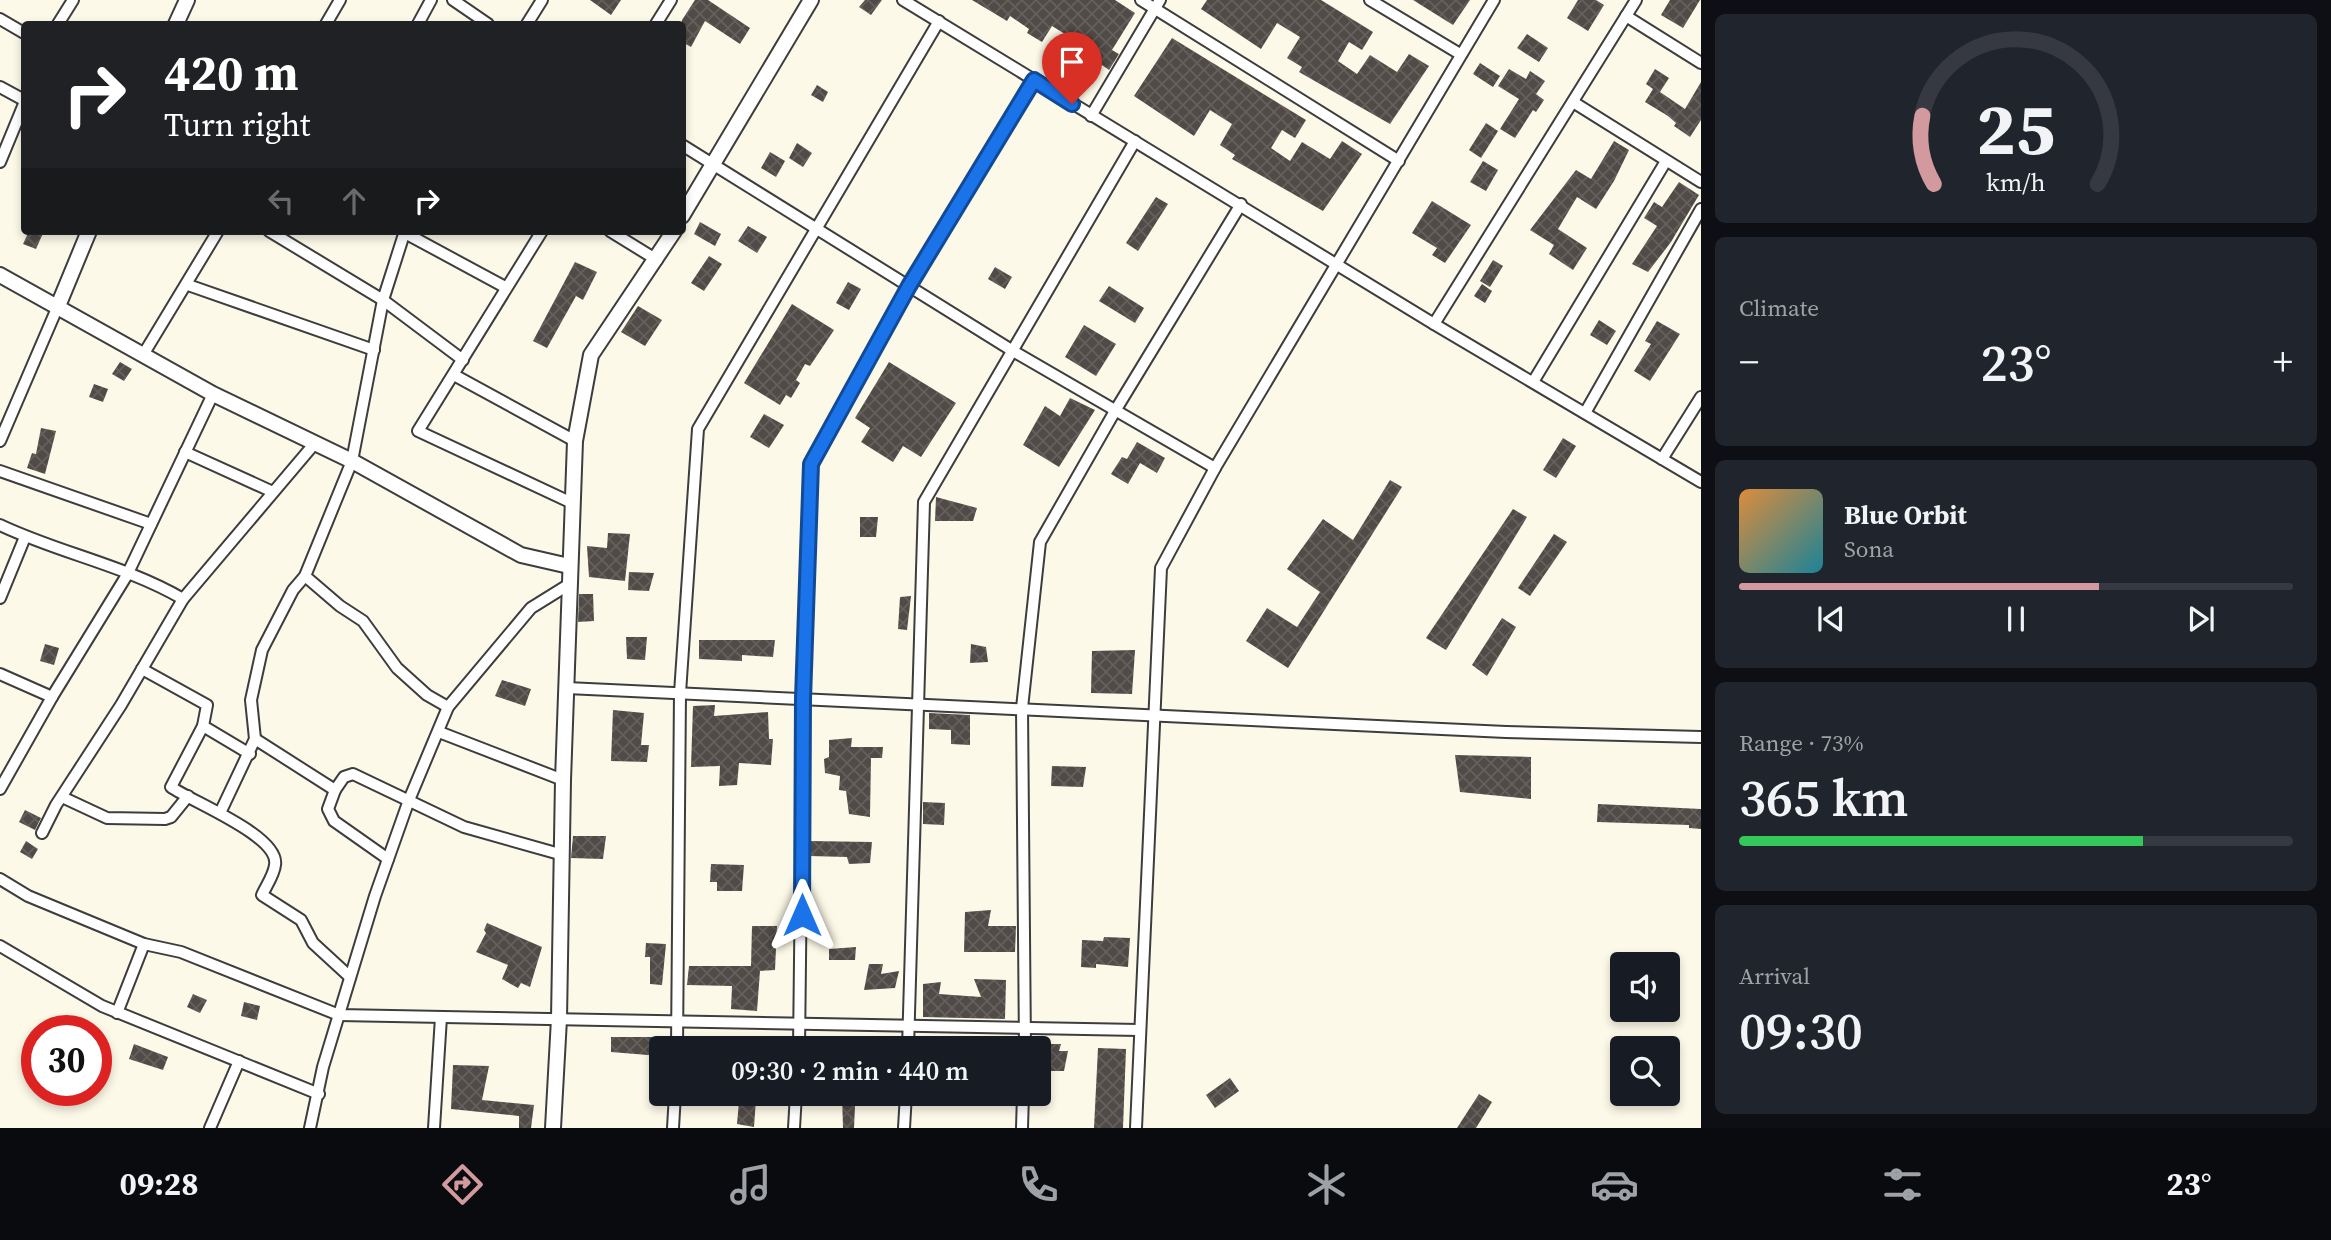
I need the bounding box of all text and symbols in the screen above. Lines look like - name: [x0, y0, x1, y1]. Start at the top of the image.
- pin: [1042, 32, 1102, 104]
- text: 420 m: [164, 39, 299, 106]
- icon: arrive: [1053, 43, 1091, 81]
- icon: right: [49, 49, 140, 140]
- text: 25: [1977, 80, 2055, 179]
- text: Turn right: [164, 103, 310, 147]
- text: km/h: [1986, 165, 2046, 199]
- icon: left: [262, 182, 300, 220]
- icon: ahead: [335, 182, 373, 220]
- icon: right: [408, 182, 446, 220]
- text: Climate: [1739, 292, 1819, 324]
- text: 23°: [1980, 327, 2052, 398]
- text: −: [1739, 336, 1759, 388]
- text: +: [2273, 336, 2293, 388]
- text: Blue Orbit: [1844, 497, 1967, 533]
- text: Sona: [1844, 533, 1894, 565]
- icon: previous: [1812, 600, 1850, 638]
- icon: pause: [1997, 600, 2035, 638]
- icon: next: [2182, 600, 2220, 638]
- text: Range · 73%: [1739, 727, 1864, 759]
- text: 365 km: [1739, 762, 1908, 833]
- position arrow: [765, 878, 839, 952]
- map controls: [1610, 952, 1680, 1106]
- button: sound: [1610, 952, 1680, 1022]
- text: Arrival: [1739, 960, 1810, 992]
- text: 09:30: [1739, 995, 1863, 1066]
- speed limit sign: 30: [21, 1015, 112, 1106]
- button: search: [1610, 1036, 1680, 1106]
- text: 09:30 · 2 min · 440 m: [731, 1053, 969, 1089]
- icon: directions: [438, 1160, 487, 1209]
- icon: music: [726, 1160, 775, 1209]
- icon: phone: [1014, 1160, 1063, 1209]
- icon: climate: [1302, 1160, 1351, 1209]
- icon: car: [1590, 1160, 1639, 1209]
- icon: filters: [1878, 1160, 1927, 1209]
- text: 09:28: [120, 1162, 199, 1206]
- text: 23°: [2166, 1162, 2211, 1206]

